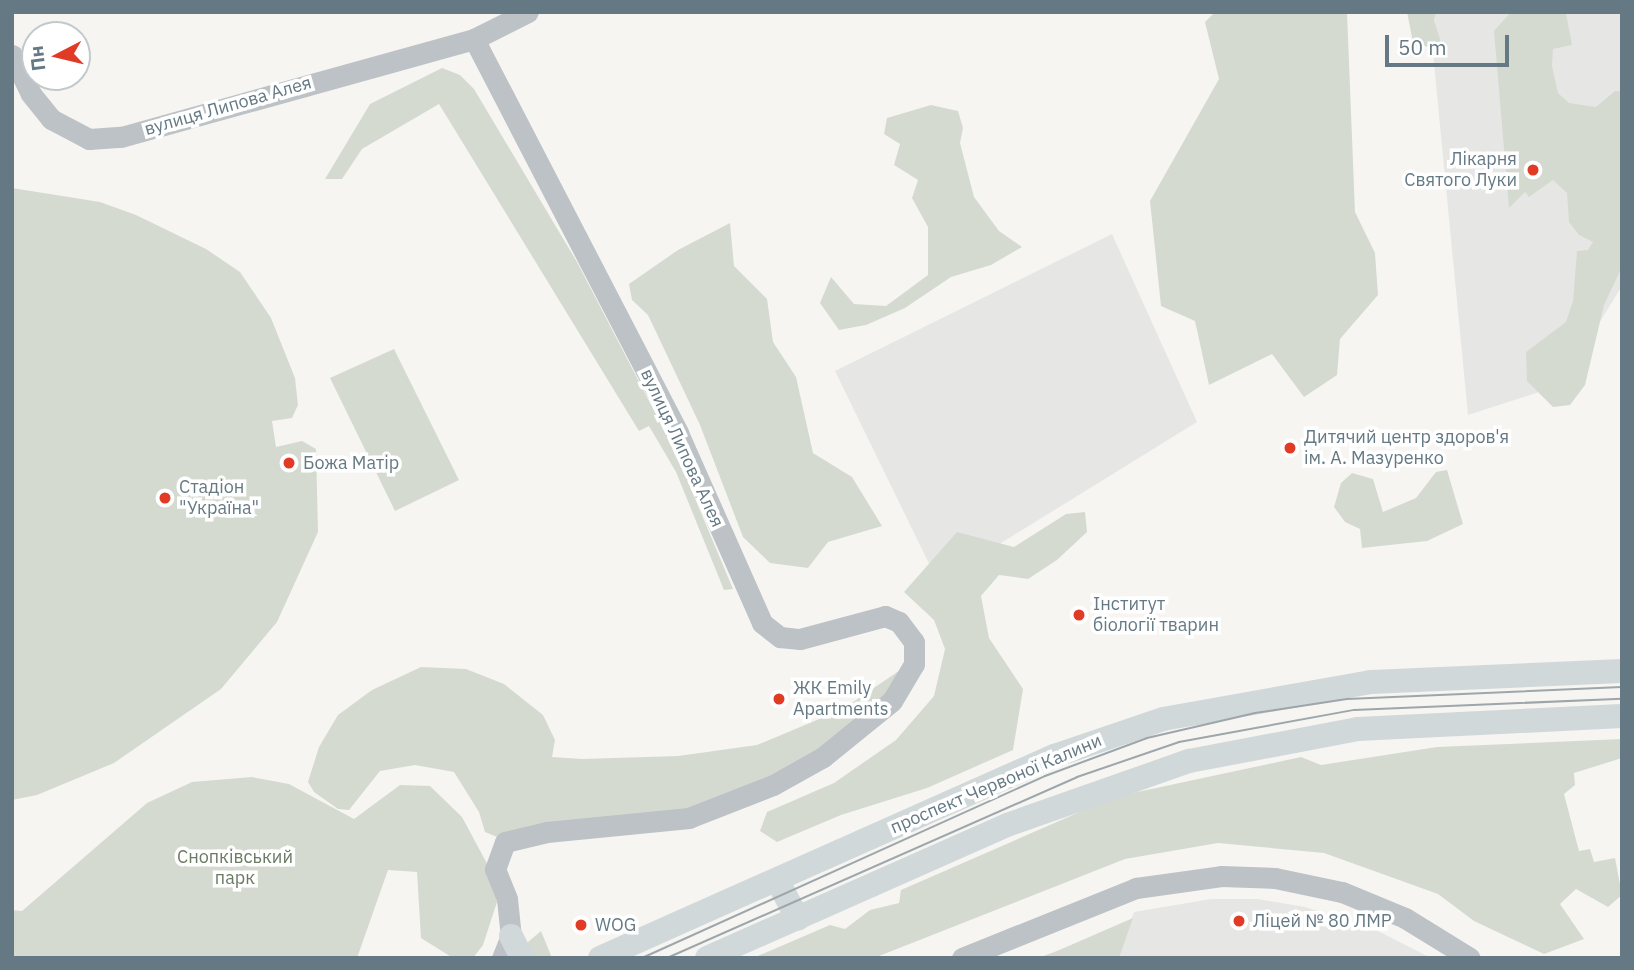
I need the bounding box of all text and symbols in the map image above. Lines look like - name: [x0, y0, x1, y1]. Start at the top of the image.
- north arrow: [21, 21, 91, 91]
- scale bar: [1389, 21, 1513, 65]
- text: 50 m: [1398, 33, 1447, 61]
- text: Пн: [24, 44, 51, 72]
- street label: вулиця Липова Алея: [142, 72, 314, 140]
- place label: Лікарня Святого Луки: [1404, 149, 1517, 192]
- marker: Лікарня Святого Луки: [1523, 160, 1543, 180]
- street label: вулиця Липова Алея: [636, 365, 728, 531]
- place label: Дитячий центр здоров'я ім. А. Мазуренко: [1304, 427, 1509, 470]
- marker: Дитячий центр здоров'я ім. А. Мазуренко: [1282, 440, 1298, 456]
- place label: Божа Матір: [303, 452, 399, 474]
- marker: Божа Матір: [281, 455, 297, 471]
- place label: Стадіон "Україна": [179, 477, 259, 520]
- marker: Стадіон "Україна": [157, 490, 173, 506]
- place label: Інститут біології тварин: [1093, 594, 1219, 636]
- marker: Інститут біології тварин: [1071, 607, 1087, 623]
- place label: ЖК Emily Apartments: [793, 678, 888, 720]
- marker: ЖК Emily Apartments: [771, 691, 787, 707]
- street label: проспект Червоної Калини: [887, 730, 1105, 838]
- park label: Снопківський парк: [177, 847, 293, 890]
- place label: Ліцей № 80 ЛМР: [1253, 910, 1392, 932]
- marker: Ліцей № 80 ЛМР: [1231, 913, 1247, 929]
- place label: WOG: [595, 914, 636, 936]
- marker: WOG: [573, 917, 589, 933]

